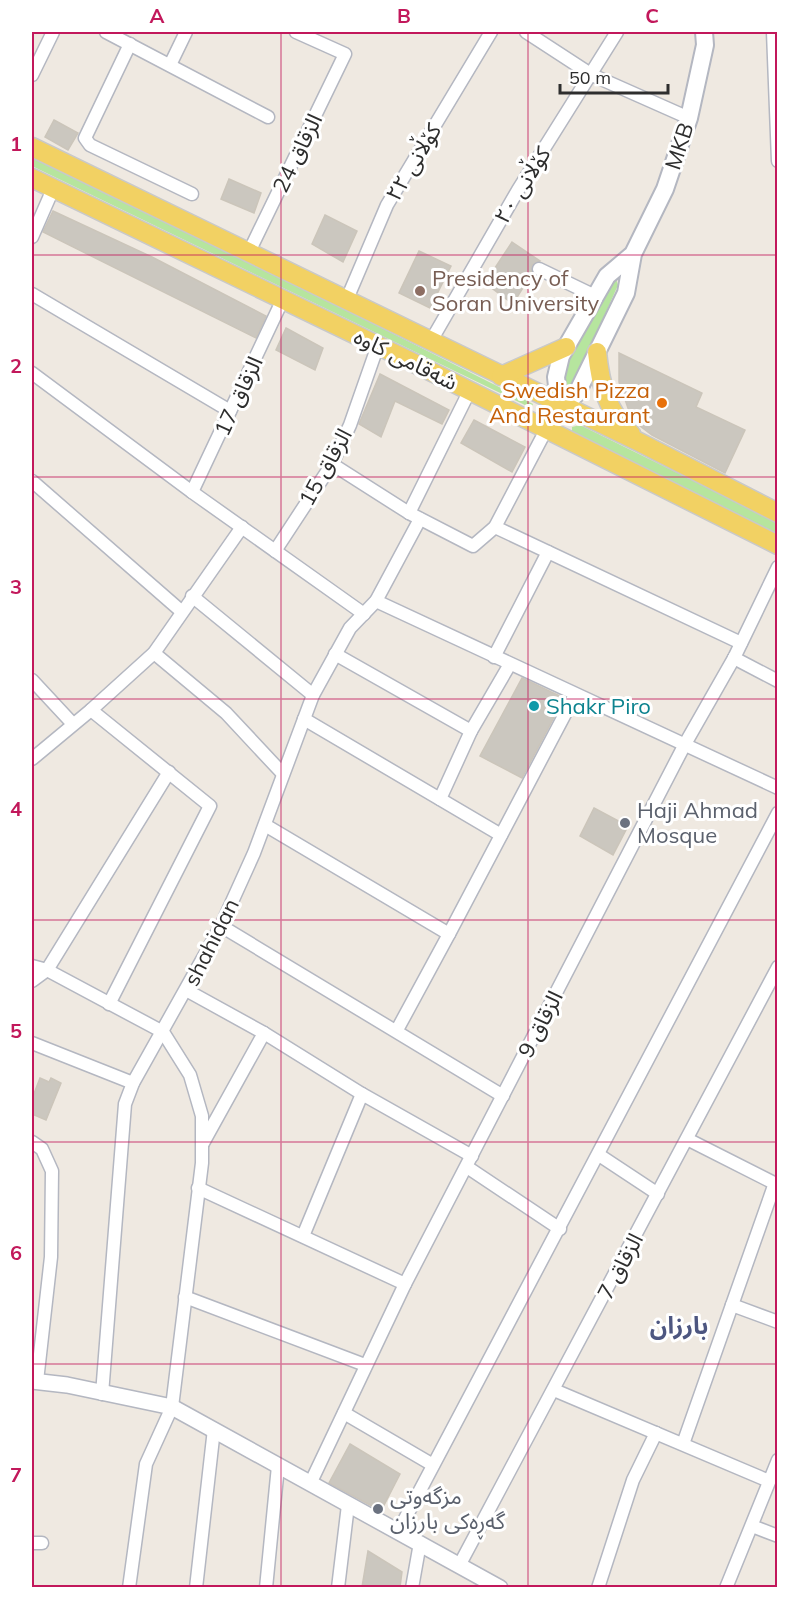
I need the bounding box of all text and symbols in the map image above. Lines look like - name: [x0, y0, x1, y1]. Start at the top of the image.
- text: A: [150, 3, 165, 28]
- text: B: [397, 3, 411, 28]
- text: C: [645, 3, 659, 28]
- scale bar: [560, 57, 668, 95]
- text: 50 m: [569, 66, 611, 89]
- street label: الزقاق 24: [266, 109, 328, 197]
- street label: کۆڵانی ٢٢: [378, 117, 447, 206]
- street label: MKB: [658, 119, 700, 173]
- text: 1: [10, 131, 22, 156]
- street label: کۆڵانی ٢٠: [486, 140, 557, 229]
- place label: Presidency of Soran University: [432, 264, 600, 317]
- marker: Presidency of Soran University: [413, 284, 427, 298]
- street label: شەقامی کاوە: [350, 322, 462, 396]
- street label: الزقاق 17: [207, 352, 269, 440]
- text: 2: [10, 353, 22, 378]
- place label: Swedish Pizza And Restaurant: [489, 376, 650, 429]
- marker: Swedish Pizza And Restaurant: [655, 396, 669, 410]
- street label: الزقاق 15: [292, 423, 358, 511]
- text: 3: [10, 574, 22, 599]
- place label: Shakr Piro: [546, 692, 651, 720]
- marker: Shakr Piro: [527, 699, 541, 713]
- text: 4: [10, 796, 22, 821]
- place label: Haji Ahmad Mosque: [637, 796, 758, 849]
- marker: Haji Ahmad Mosque: [618, 816, 632, 830]
- street label: shahidan: [177, 894, 245, 990]
- street label: الزقاق 9: [511, 986, 569, 1062]
- text: 5: [10, 1018, 22, 1043]
- street label: الزقاق 7: [591, 1228, 649, 1304]
- text: 6: [10, 1240, 22, 1265]
- district label: بارزان: [650, 1310, 708, 1340]
- text: 7: [10, 1462, 22, 1487]
- place label: مزگەوتی گەڕەکی بارزان: [390, 1482, 506, 1540]
- marker: مزگەوتی گەڕەکی بارزان: [371, 1502, 385, 1516]

